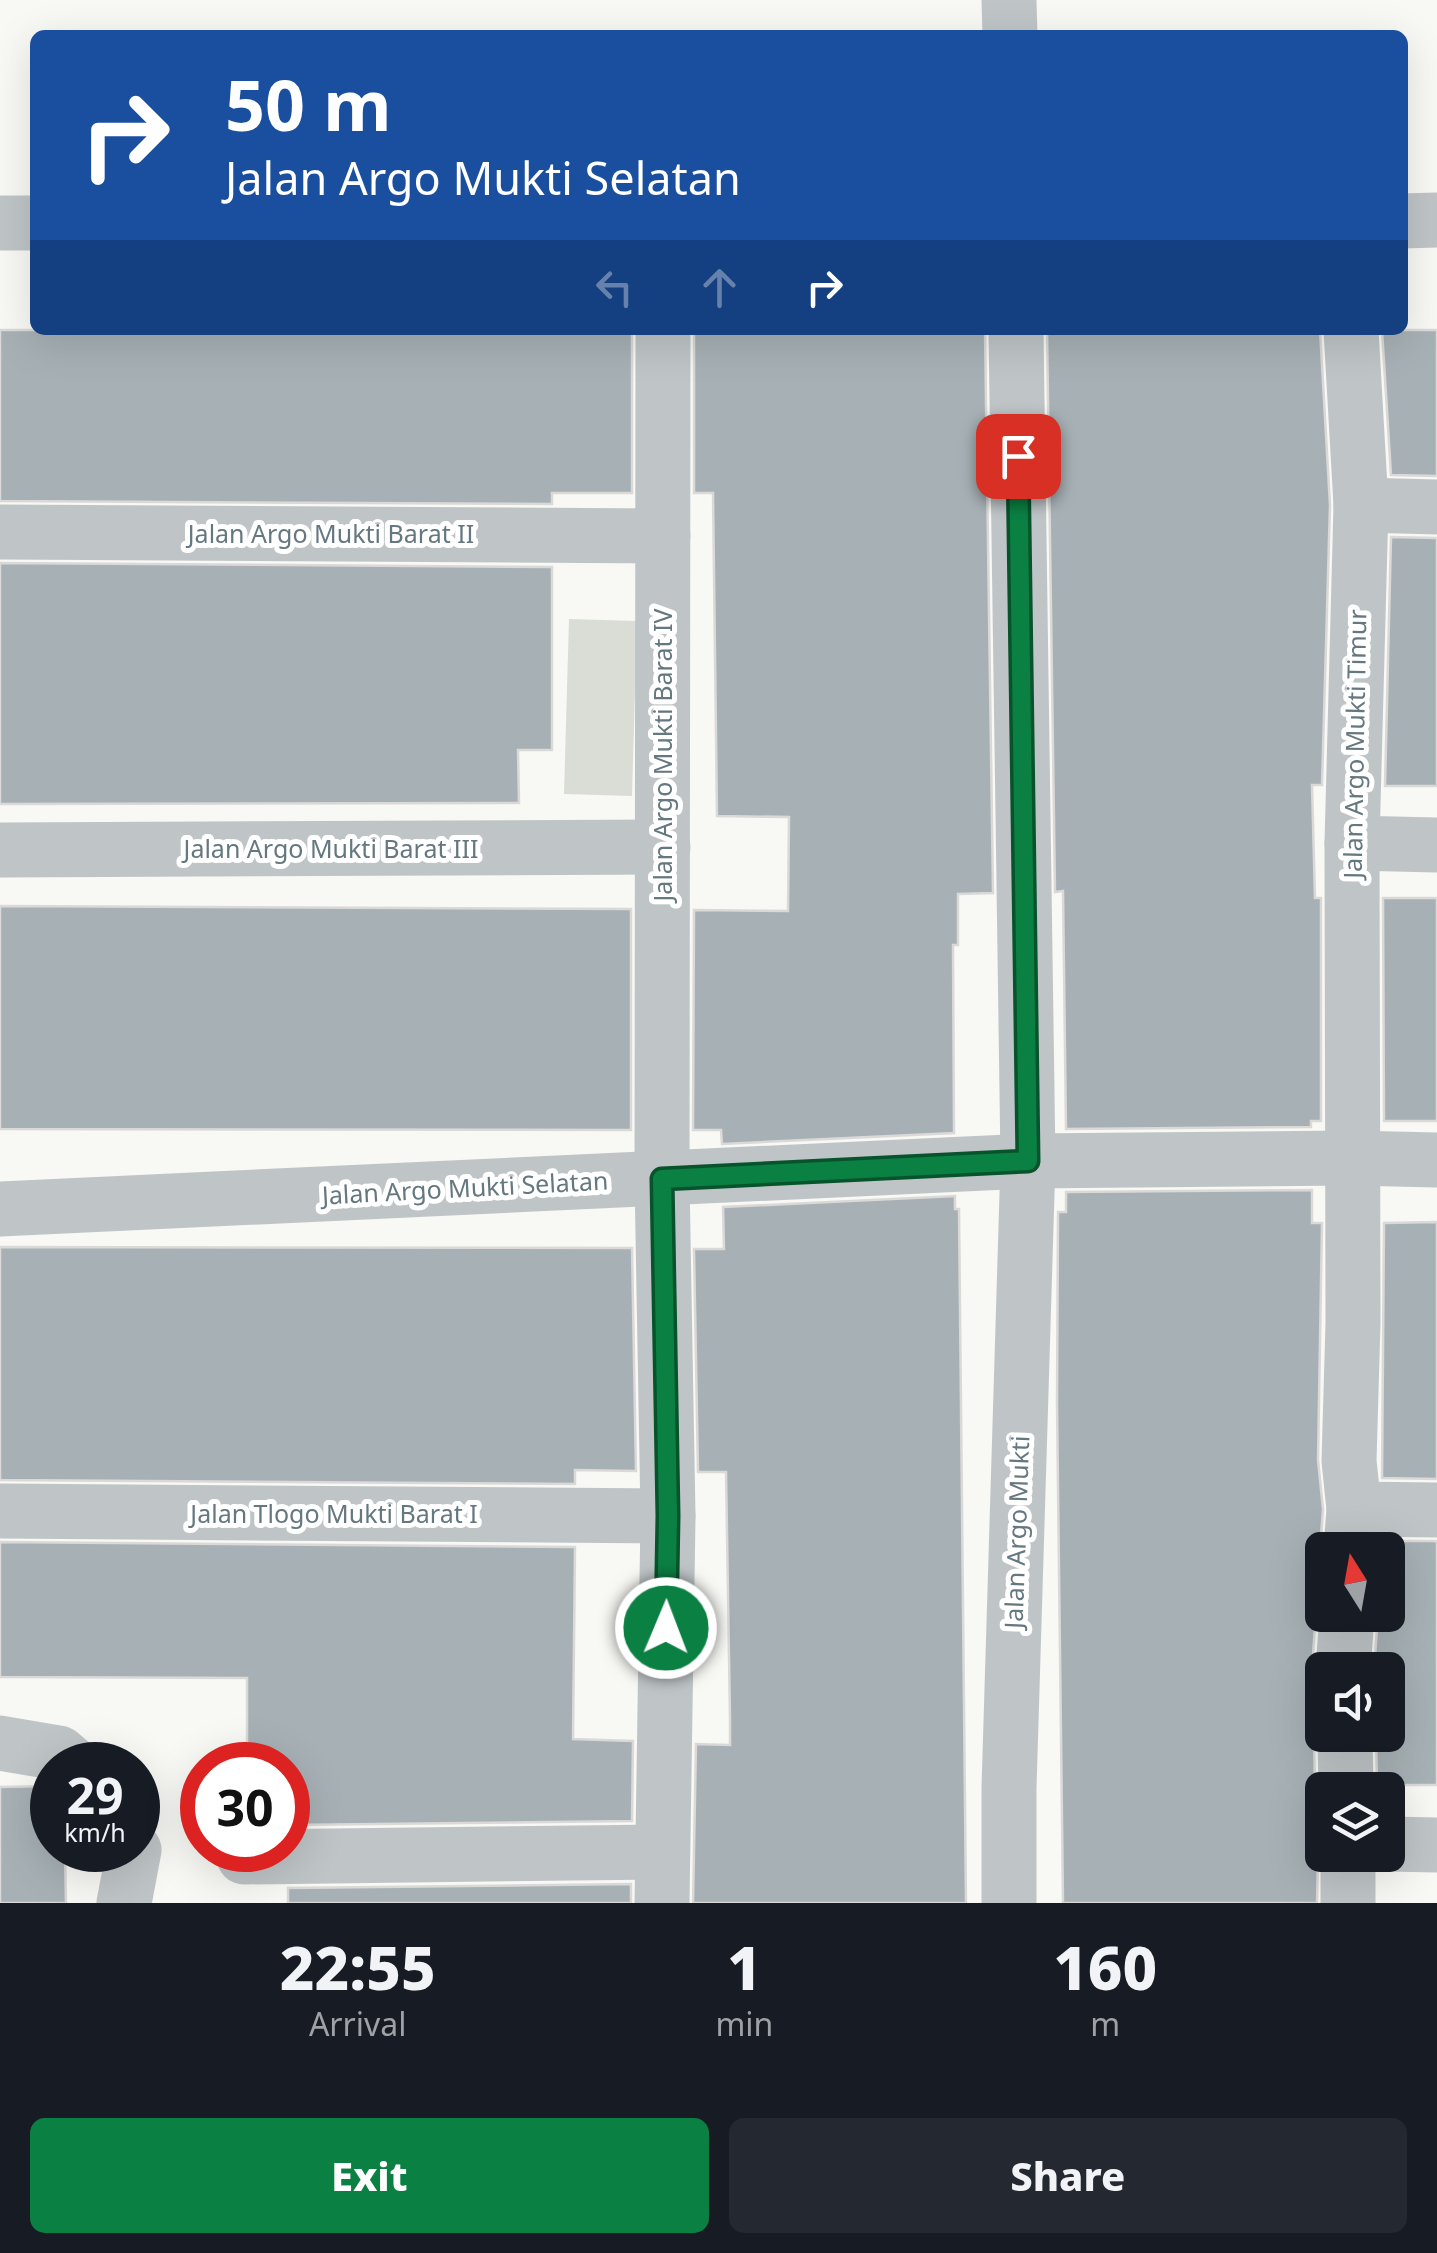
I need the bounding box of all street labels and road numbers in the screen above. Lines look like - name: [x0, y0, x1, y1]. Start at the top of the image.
- street label: Jalan Argo Mukti Barat II: [186, 516, 474, 550]
- street label: Jalan Argo Mukti Barat IV: [645, 609, 679, 903]
- street label: Jalan Argo Mukti Timur: [1335, 609, 1373, 881]
- street label: Jalan Argo Mukti Barat III: [182, 831, 478, 865]
- street label: Jalan Argo Mukti Selatan: [319, 1163, 609, 1212]
- street label: Jalan Argo Mukti: [996, 1435, 1036, 1631]
- street label: Jalan Tlogo Mukti Barat I: [188, 1496, 478, 1530]

